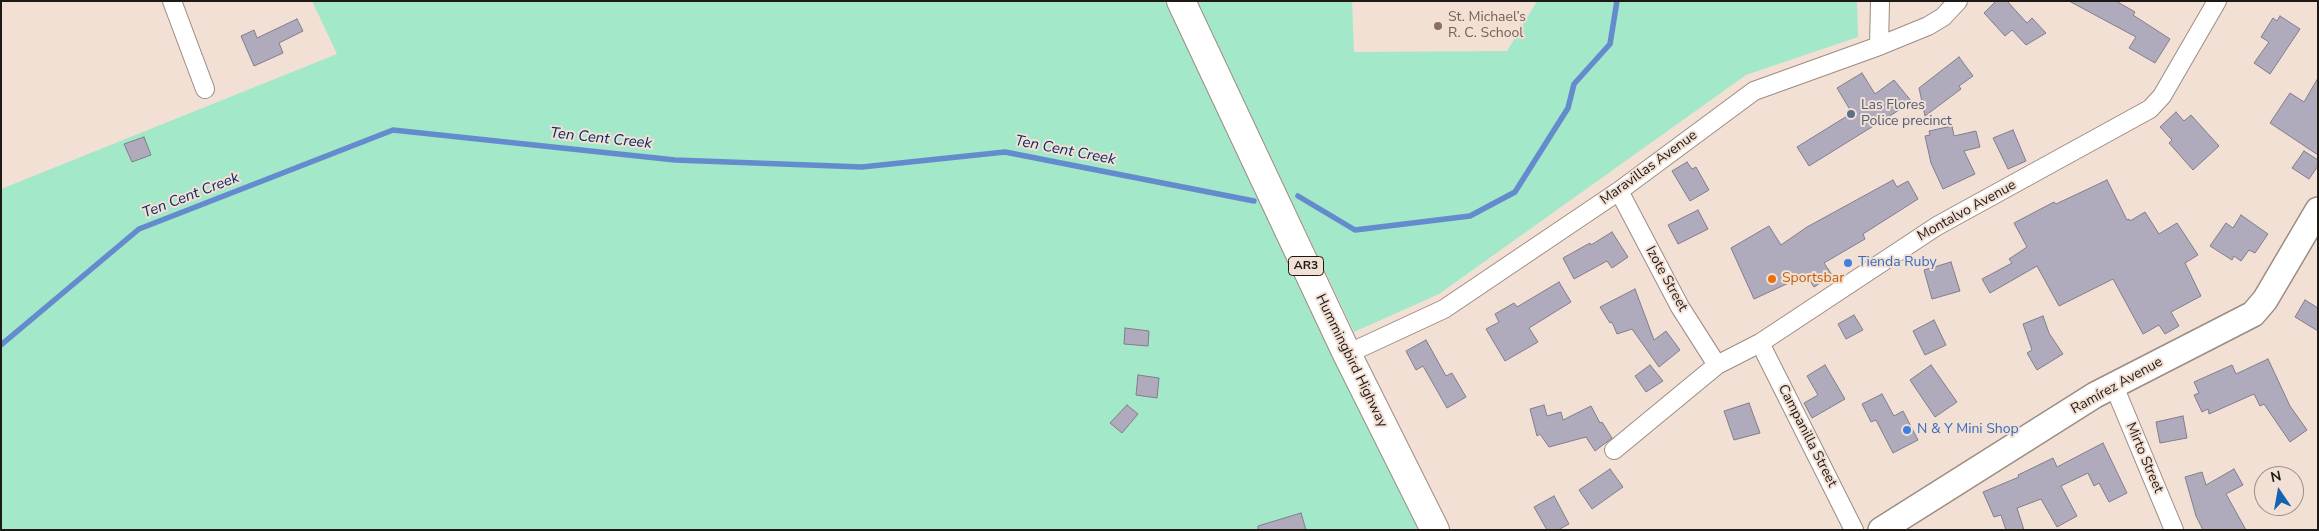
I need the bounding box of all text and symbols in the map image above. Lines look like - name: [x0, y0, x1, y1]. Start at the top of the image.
- place label: St. Michael’s R. C. School: [1448, 10, 1526, 42]
- marker: St. Michael’s R. C. School: [1432, 20, 1444, 32]
- place label: Las Flores Police precinct: [1861, 98, 1952, 130]
- marker: Las Flores Police precinct: [1845, 108, 1857, 120]
- water label: Ten Cent Creek: [549, 125, 653, 153]
- street label: Maravillas Avenue: [1597, 127, 1701, 209]
- water label: Ten Cent Creek: [1013, 132, 1117, 170]
- water label: Ten Cent Creek: [140, 169, 242, 223]
- street label: Montalvo Avenue: [1915, 177, 2019, 245]
- street label: Izote Street: [1641, 244, 1691, 314]
- place label: Tienda Ruby: [1858, 255, 1937, 271]
- road number: AR3: [1288, 256, 1324, 276]
- marker: Tienda Ruby: [1842, 257, 1854, 269]
- place label: Sportsbar: [1782, 271, 1844, 287]
- marker: Sportsbar: [1766, 273, 1778, 285]
- street label: Hummingbird Highway: [1311, 292, 1391, 430]
- street label: Ramírez Avenue: [2068, 354, 2166, 418]
- street label: Campanilla Street: [1774, 382, 1840, 490]
- street label: Mirto Street: [2122, 420, 2166, 496]
- place label: N & Y Mini Shop: [1917, 422, 2019, 438]
- marker: N & Y Mini Shop: [1901, 424, 1913, 436]
- north arrow: [2254, 466, 2304, 516]
- text: N: [2269, 466, 2283, 487]

